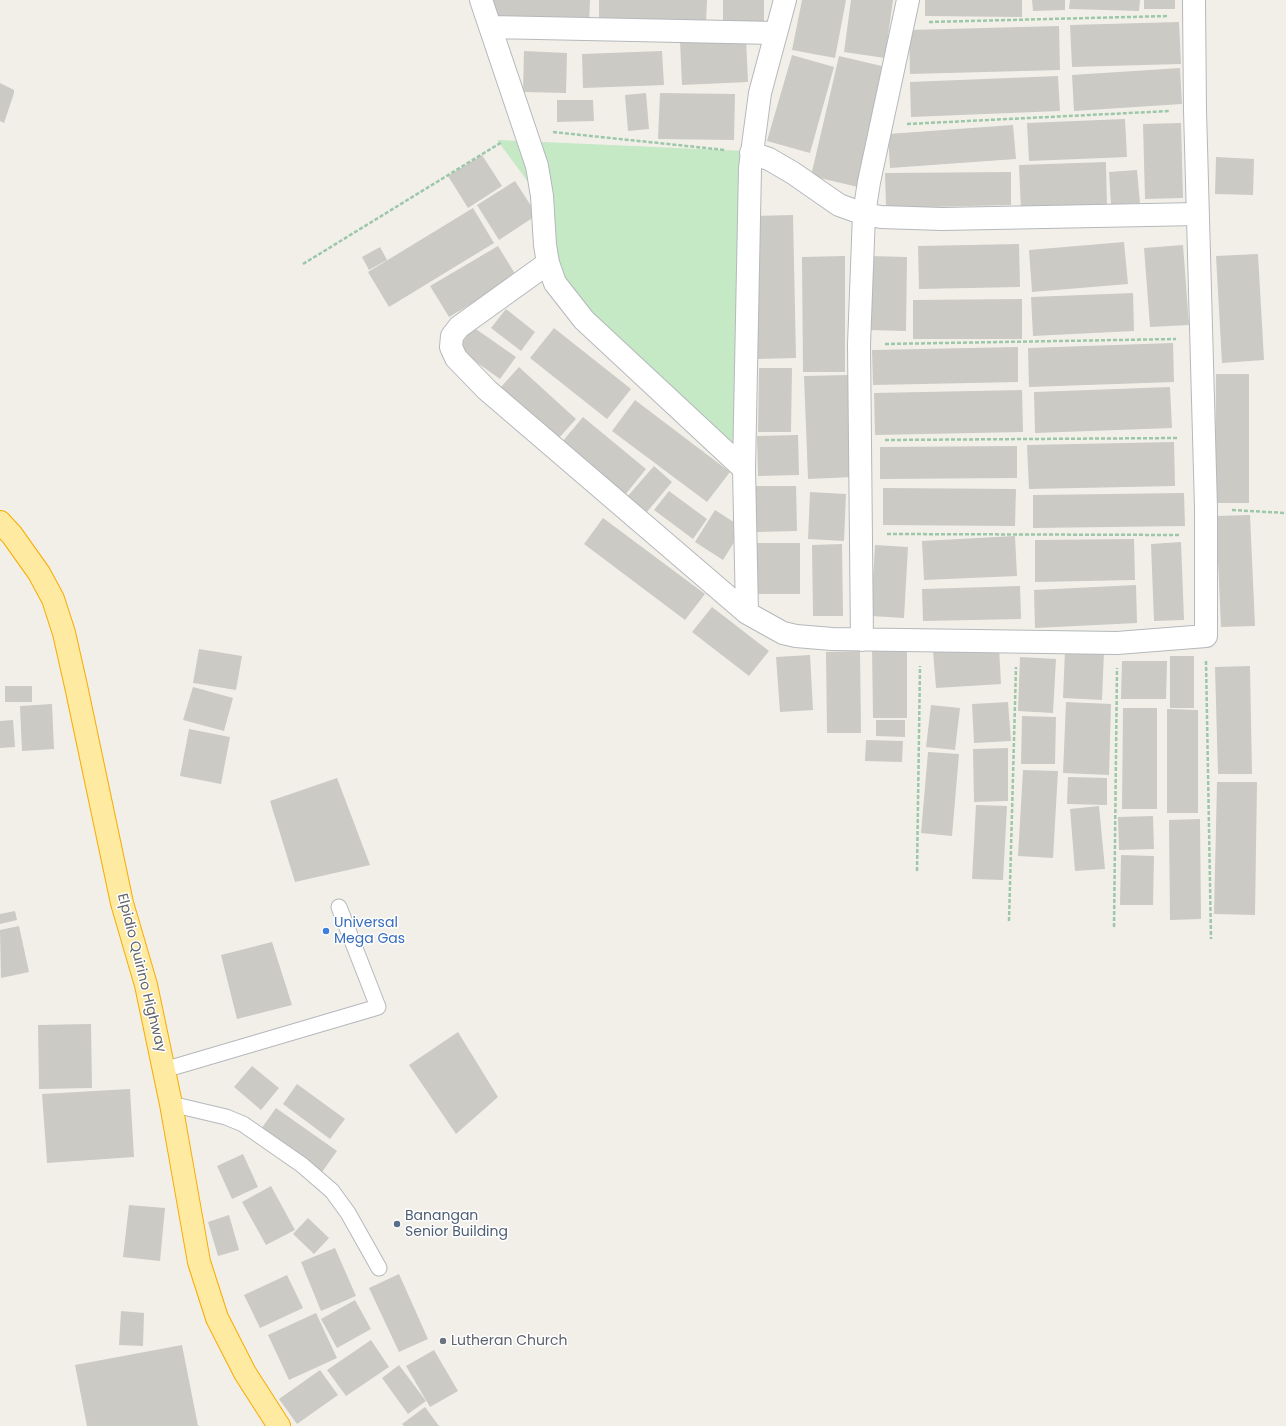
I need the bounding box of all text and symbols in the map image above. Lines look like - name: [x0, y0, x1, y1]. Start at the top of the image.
- street label: Elpidio Quirino Highway: [113, 892, 169, 1054]
- place label: Universal Mega Gas: [334, 915, 405, 948]
- marker: Universal Mega Gas: [321, 926, 331, 936]
- place label: Banangan Senior Building: [405, 1208, 508, 1240]
- marker: Banangan Senior Building: [392, 1219, 402, 1229]
- place label: Lutheran Church: [451, 1333, 568, 1349]
- marker: Lutheran Church: [438, 1336, 448, 1346]

